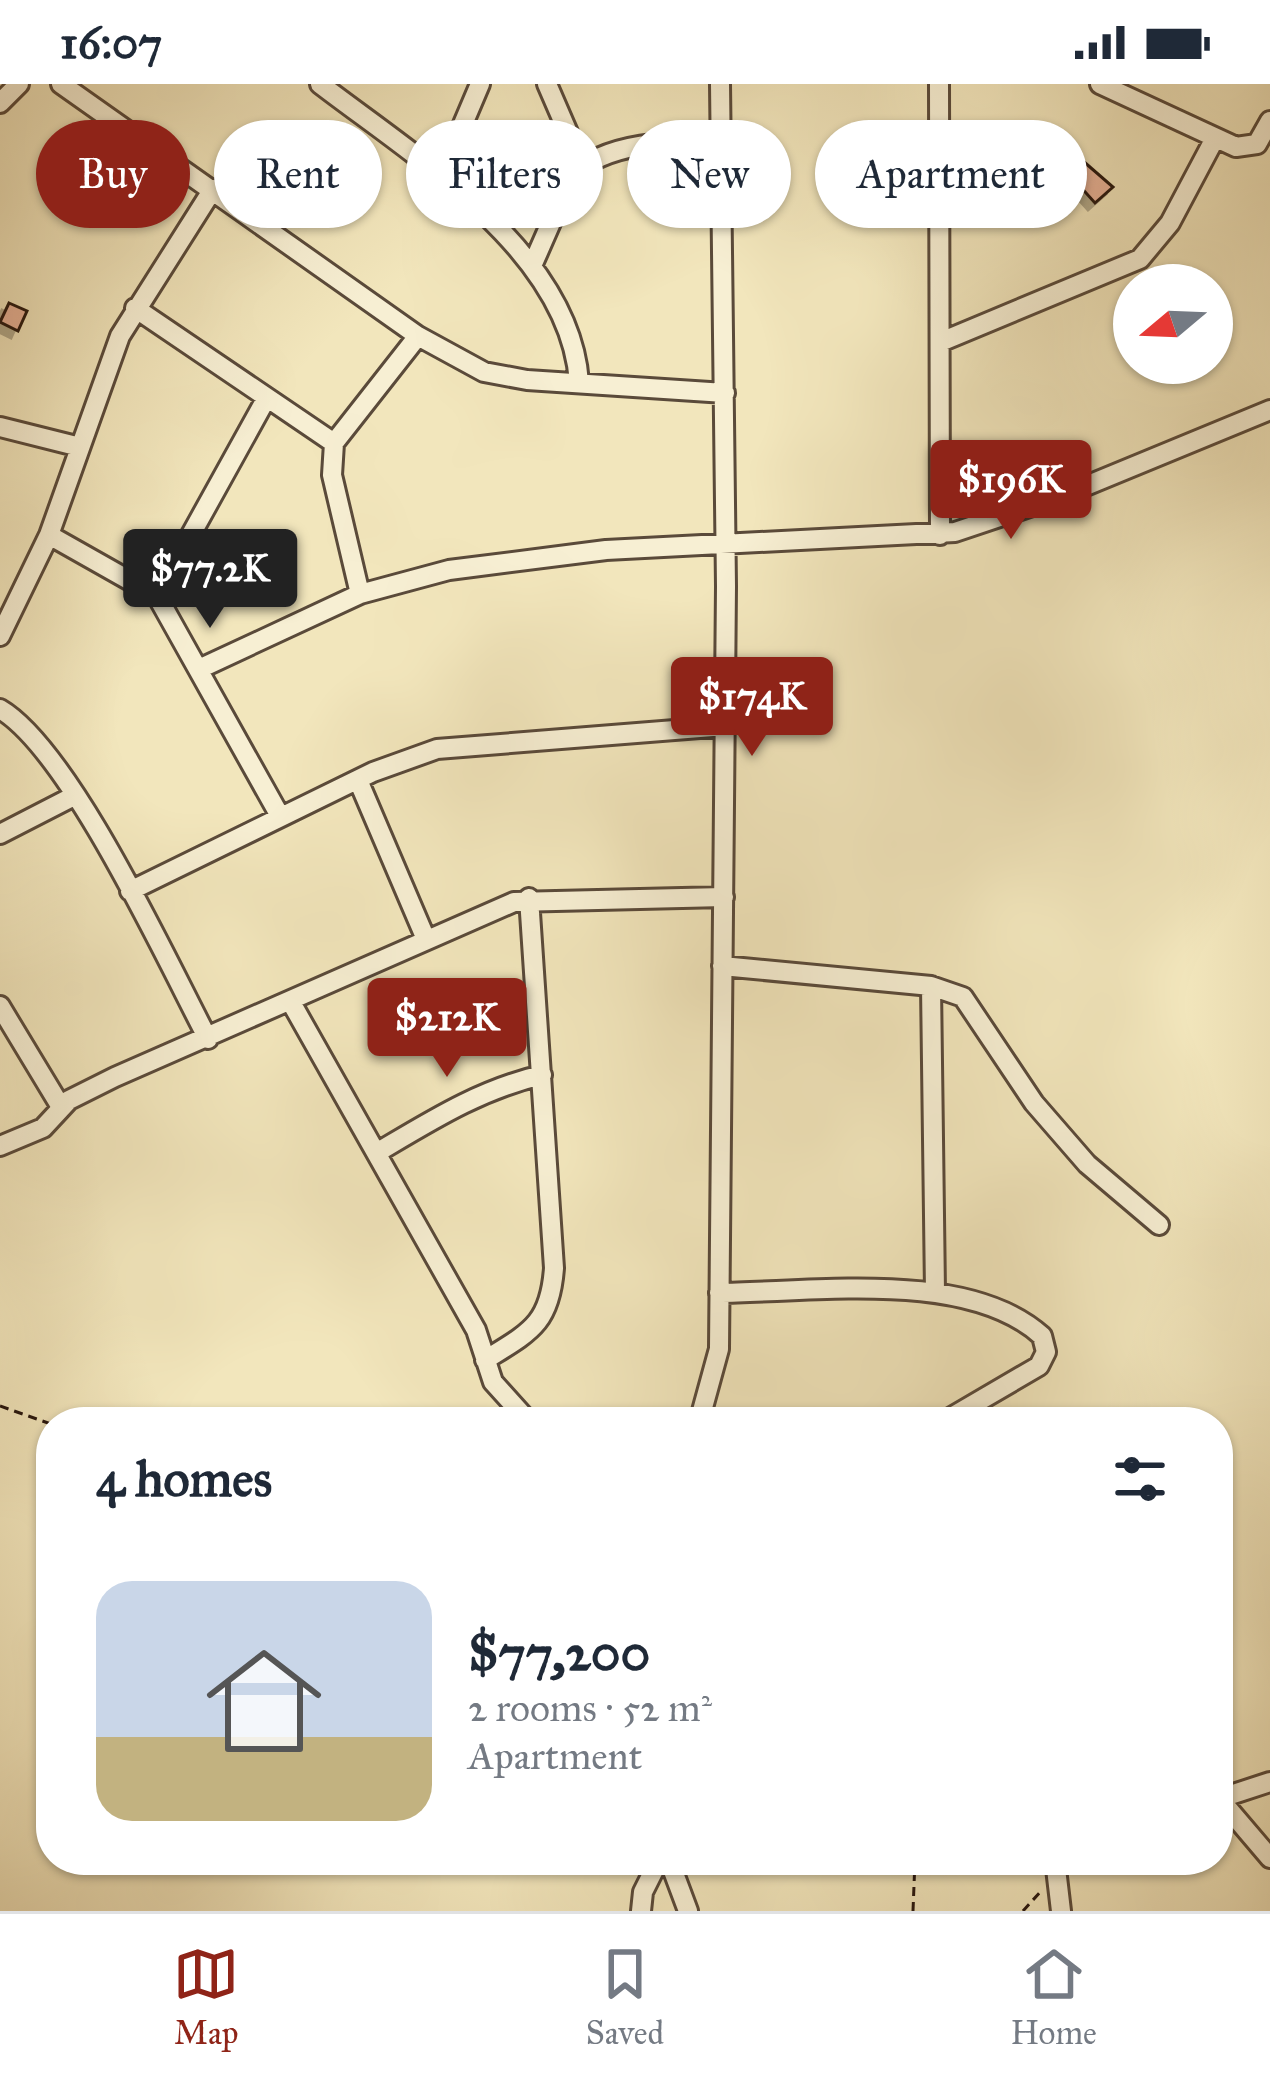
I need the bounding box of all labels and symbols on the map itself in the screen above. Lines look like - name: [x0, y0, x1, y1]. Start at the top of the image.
- north arrow: [1113, 264, 1233, 384]
- pin: $196K: [927, 440, 1095, 542]
- pin: $77.2K: [112, 529, 308, 631]
- pin: $174K: [668, 657, 836, 759]
- pin: $212K: [363, 978, 531, 1080]

